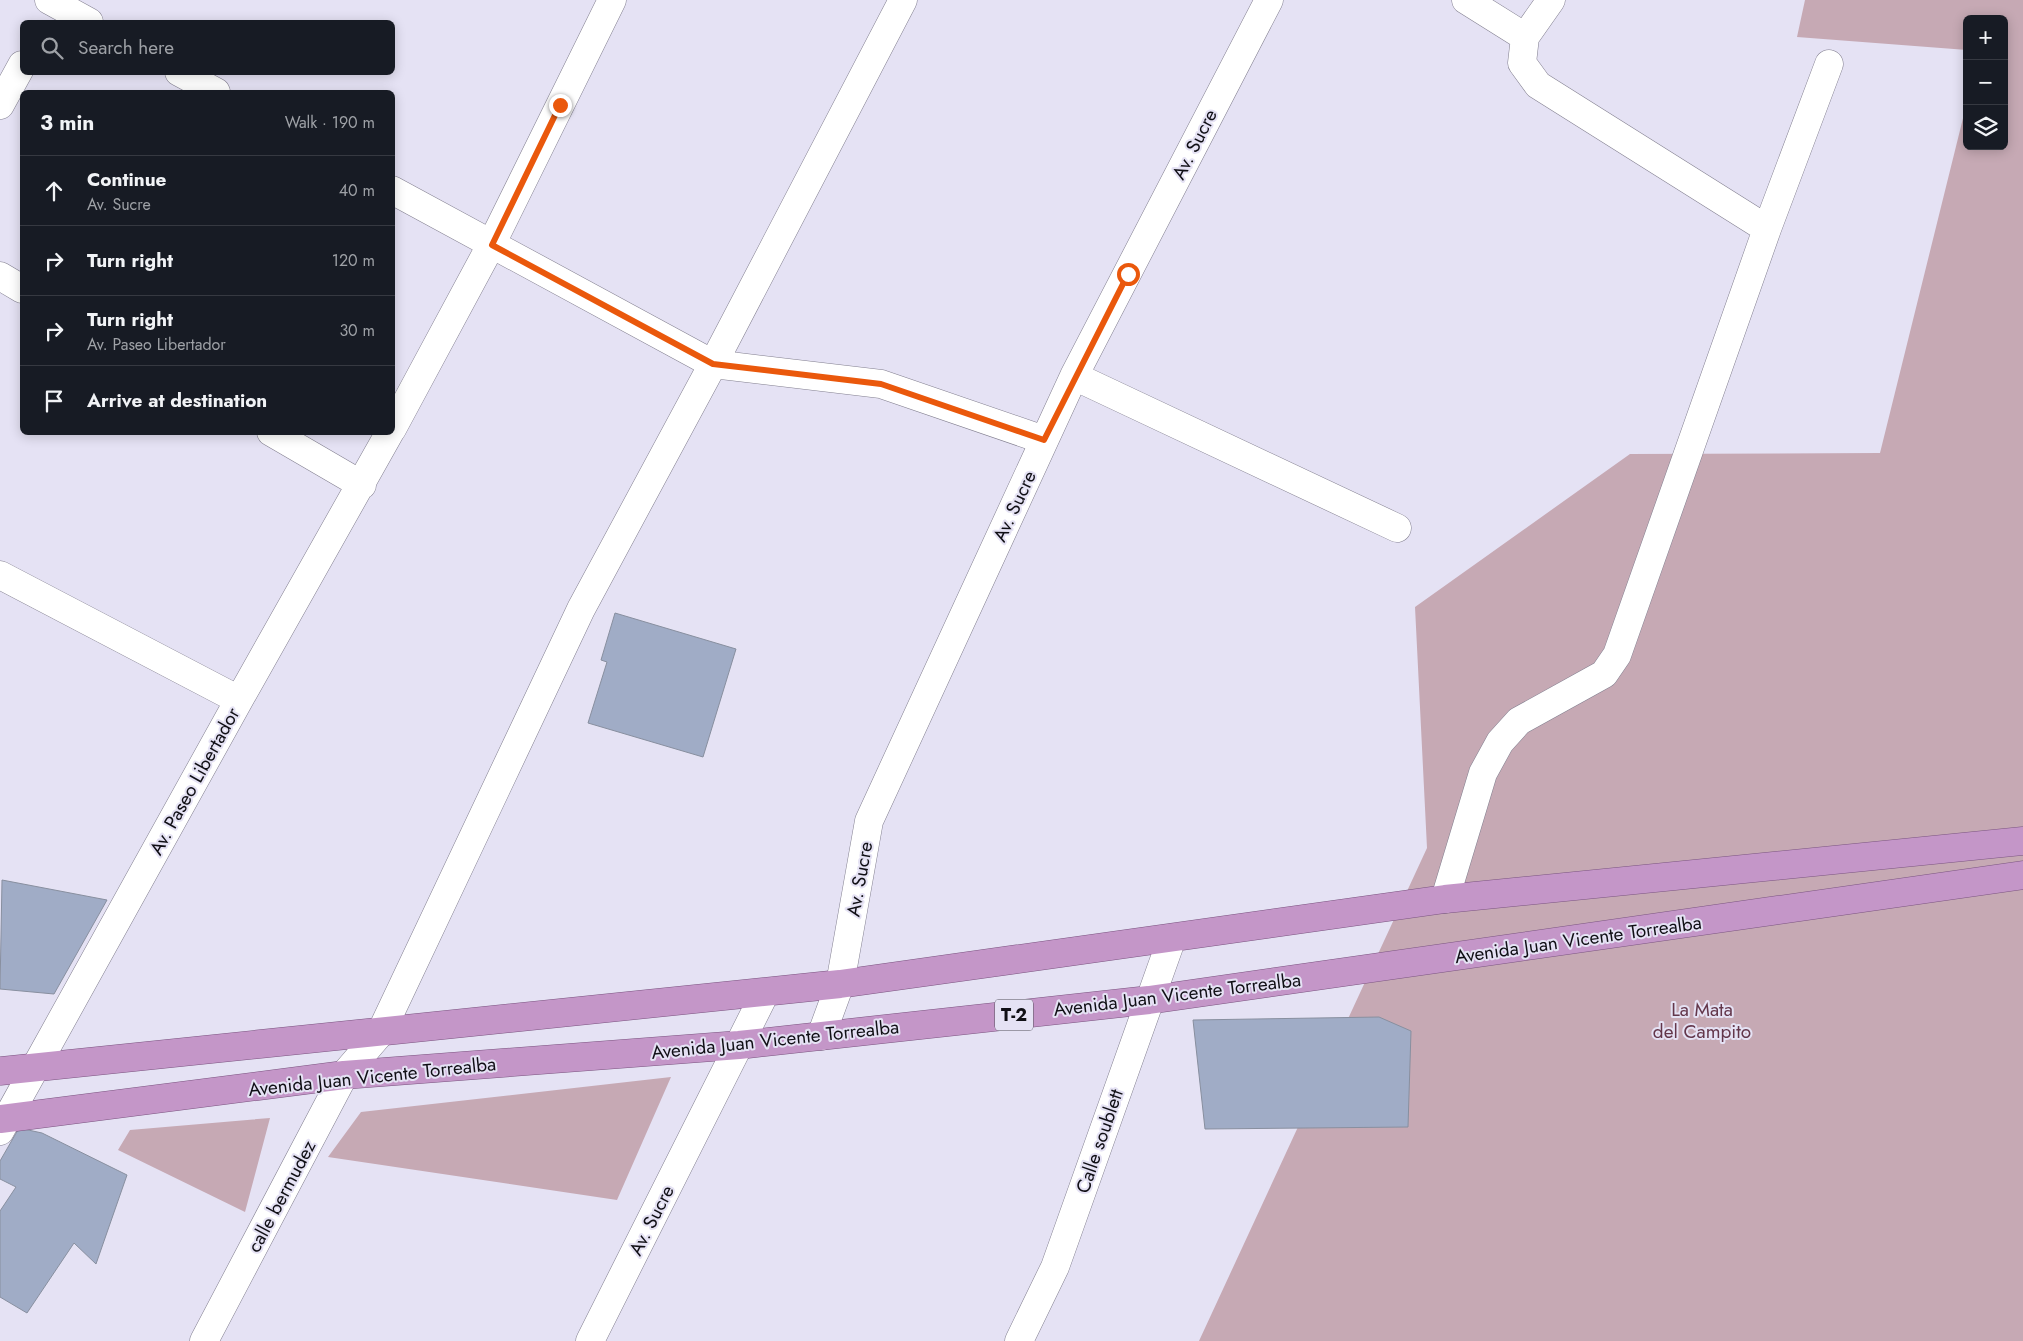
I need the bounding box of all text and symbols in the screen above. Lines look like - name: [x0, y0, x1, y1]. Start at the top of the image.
- map controls: [1963, 15, 2008, 150]
- button: +: [1963, 15, 2008, 60]
- search box: [20, 20, 395, 75]
- icon: search: [38, 34, 66, 62]
- text: Search here: [78, 34, 174, 61]
- button: −: [1963, 60, 2008, 105]
- route end: [549, 94, 572, 117]
- street label: Av. Sucre: [1165, 104, 1224, 184]
- button: layers: [1963, 105, 2008, 150]
- text: 3 min: [40, 108, 94, 138]
- text: Walk · 190 m: [285, 111, 375, 134]
- text: Continue: [87, 166, 166, 193]
- icon: ahead: [40, 177, 68, 205]
- text: 40 m: [339, 179, 375, 202]
- text: Av. Sucre: [87, 193, 151, 216]
- icon: right: [40, 247, 68, 275]
- text: Turn right: [87, 247, 173, 274]
- text: 120 m: [332, 249, 375, 272]
- route start: [1117, 263, 1140, 286]
- text: Turn right: [87, 306, 173, 333]
- icon: right: [40, 317, 68, 345]
- text: 30 m: [339, 319, 375, 342]
- text: Av. Paseo Libertador: [87, 333, 226, 356]
- icon: arrive: [40, 387, 68, 415]
- text: Arrive at destination: [87, 387, 267, 414]
- street label: Av. Sucre: [986, 466, 1043, 546]
- street label: Av. Paseo Libertador: [143, 702, 246, 860]
- street label: Av. Sucre: [840, 839, 879, 919]
- street label: Avenida Juan Vicente Torrealba: [1453, 909, 1703, 970]
- street label: Avenida Juan Vicente Torrealba: [1052, 966, 1302, 1023]
- park label: La Mata del Campito: [1653, 996, 1751, 1045]
- road number: T-2: [995, 1000, 1033, 1030]
- street label: Avenida Juan Vicente Torrealba: [650, 1013, 900, 1066]
- street label: Avenida Juan Vicente Torrealba: [247, 1050, 497, 1103]
- street label: Calle soublett: [1069, 1085, 1130, 1197]
- street label: calle bermudez: [241, 1135, 322, 1257]
- street label: Av. Sucre: [622, 1180, 681, 1260]

